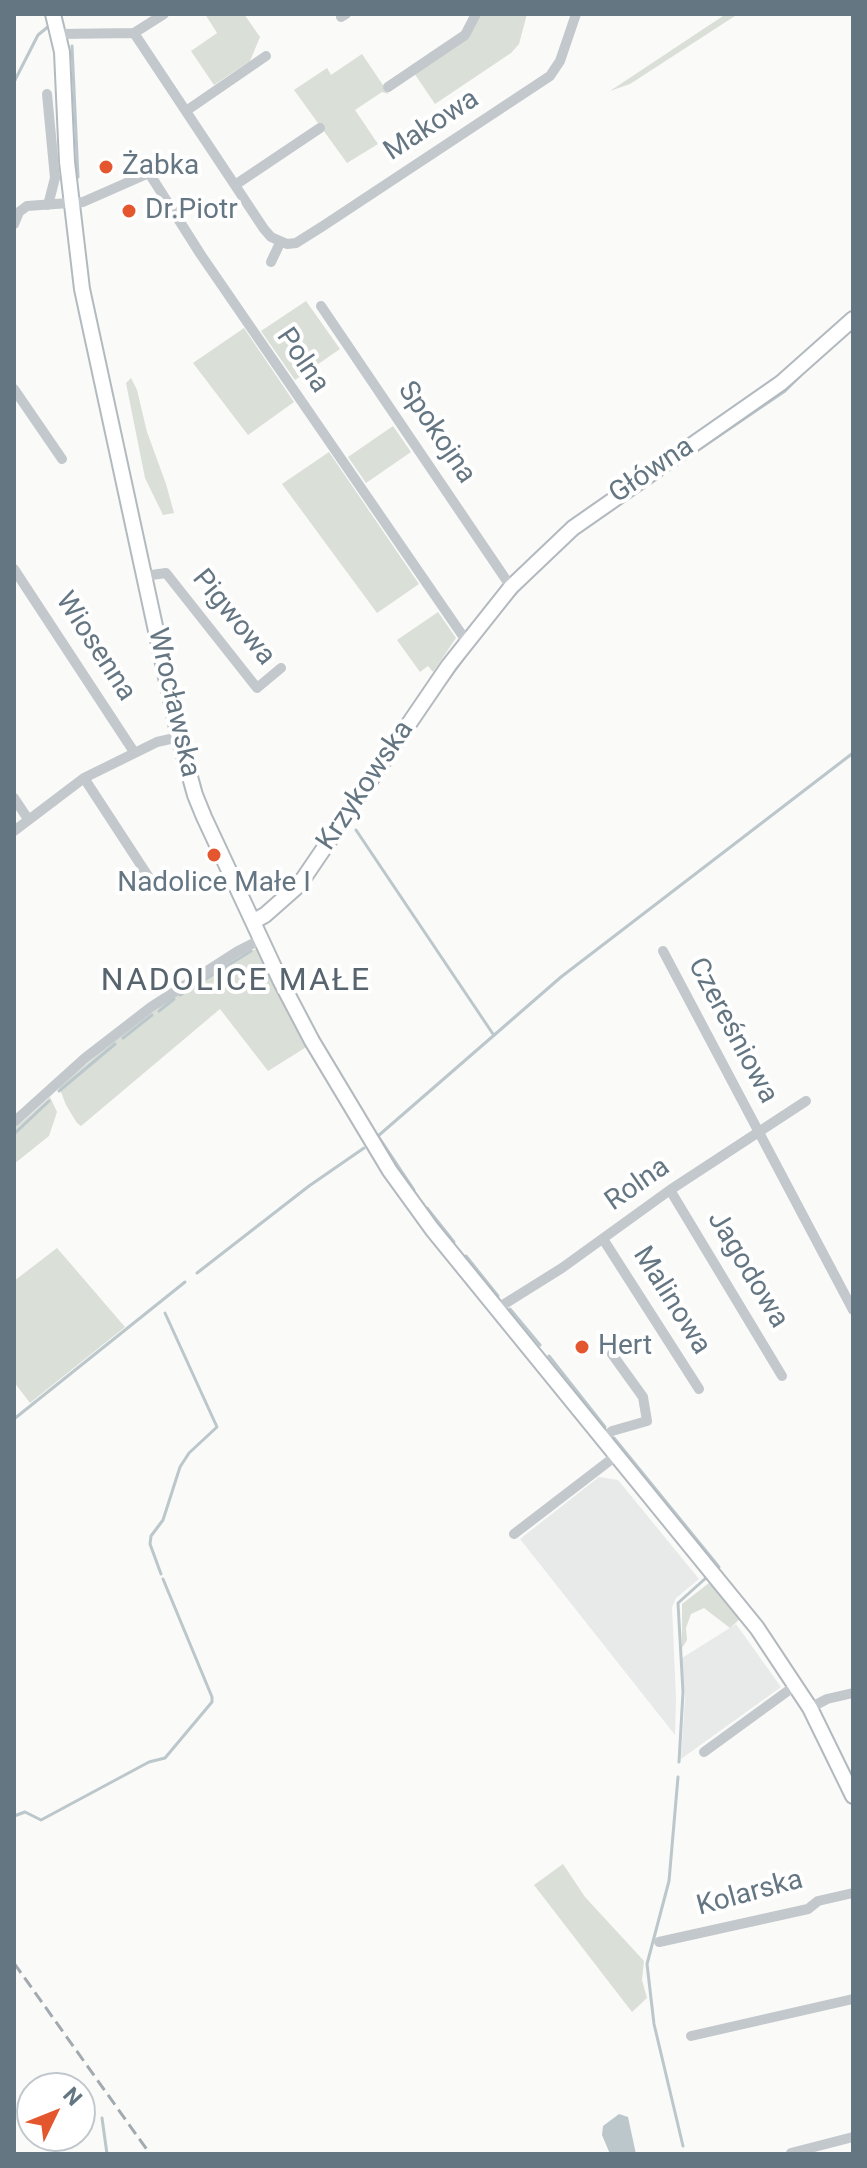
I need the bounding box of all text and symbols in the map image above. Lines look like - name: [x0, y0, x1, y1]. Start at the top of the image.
- street label: Makowa: [378, 83, 486, 169]
- place label: Żabka: [122, 150, 199, 184]
- marker: Żabka: [97, 158, 115, 176]
- place label: Dr.Piotr: [145, 194, 238, 228]
- marker: Dr.Piotr: [120, 202, 138, 220]
- street label: Polna: [268, 322, 336, 400]
- street label: Spokojna: [390, 376, 482, 490]
- street label: Główna: [603, 431, 701, 511]
- street label: Pigwowa: [184, 563, 282, 673]
- street label: Wiosenna: [47, 586, 143, 708]
- street label: Wrocławska: [140, 625, 206, 781]
- street label: Krzykowska: [310, 715, 422, 857]
- marker: Nadolice Małe I: [205, 846, 223, 864]
- place label: Nadolice Małe I: [117, 867, 311, 901]
- street label: Czereśniowa: [680, 953, 784, 1109]
- district label: NADOLICE MAŁE: [101, 963, 371, 1001]
- street label: Rolna: [599, 1151, 677, 1219]
- street label: Jagodowa: [699, 1205, 795, 1335]
- street label: Malinowa: [625, 1241, 717, 1361]
- place label: Hert: [598, 1330, 652, 1364]
- marker: Hert: [573, 1338, 591, 1356]
- street label: Kolarska: [693, 1864, 807, 1924]
- north arrow: [16, 2072, 96, 2152]
- text: N: [58, 2082, 87, 2111]

